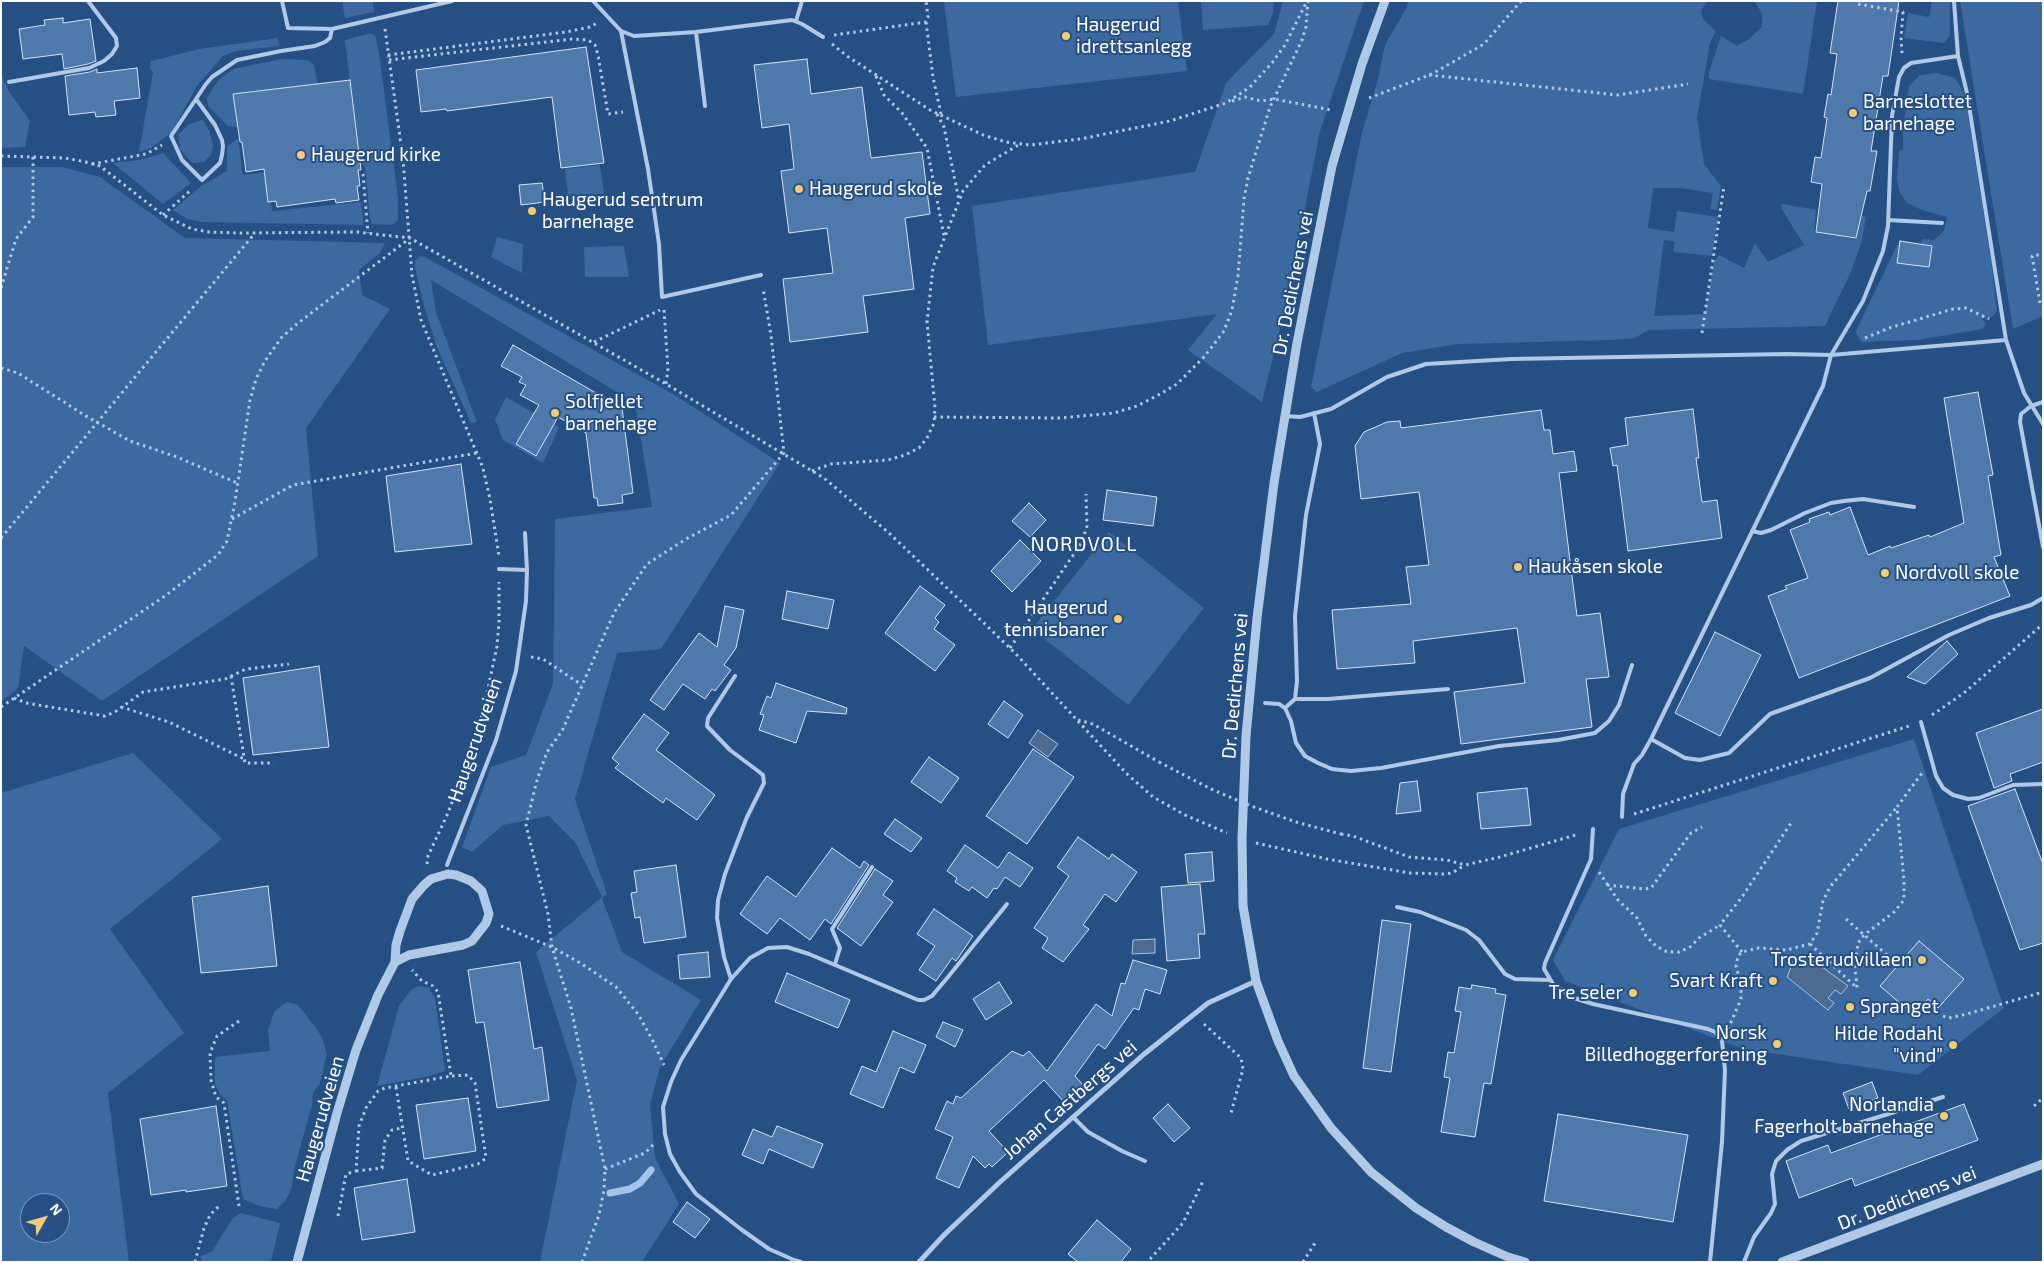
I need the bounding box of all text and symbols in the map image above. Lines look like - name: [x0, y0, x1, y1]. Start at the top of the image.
- place label: Haugerud idrettsanlegg: [1076, 14, 1192, 58]
- marker: Haugerud idrettsanlegg: [1060, 30, 1072, 42]
- place label: Barneslottet barnehage: [1863, 91, 1972, 135]
- marker: Barneslottet barnehage: [1847, 107, 1859, 119]
- place label: Haugerud kirke: [311, 144, 441, 166]
- marker: Haugerud kirke: [295, 149, 307, 161]
- place label: Haugerud skole: [809, 178, 943, 200]
- marker: Haugerud skole: [793, 183, 805, 195]
- place label: Haugerud sentrum barnehage: [542, 189, 703, 233]
- marker: Haugerud sentrum barnehage: [526, 205, 538, 217]
- street label: Dr. Dedichens vei: [1268, 209, 1318, 357]
- place label: Solfjellet barnehage: [565, 391, 657, 435]
- marker: Solfjellet barnehage: [549, 407, 561, 419]
- district label: NORDVOLL: [1030, 532, 1138, 556]
- place label: Haukåsen skole: [1528, 556, 1663, 578]
- marker: Haukåsen skole: [1512, 561, 1524, 573]
- place label: Nordvoll skole: [1895, 562, 2019, 584]
- marker: Nordvoll skole: [1879, 567, 1891, 579]
- place label: Haugerud tennisbaner: [1004, 597, 1108, 641]
- street label: Dr. Dedichens vei: [1217, 612, 1253, 760]
- marker: Haugerud tennisbaner: [1112, 613, 1124, 625]
- street label: Haugerudveien: [443, 675, 507, 805]
- place label: Trosterudvillaen: [1770, 949, 1912, 971]
- marker: Trosterudvillaen: [1916, 954, 1928, 966]
- place label: Svart Kraft: [1669, 970, 1763, 992]
- marker: Svart Kraft: [1767, 975, 1779, 987]
- place label: Tre seler: [1549, 982, 1623, 1004]
- marker: Tre seler: [1627, 987, 1639, 999]
- place label: Spranget: [1860, 996, 1939, 1018]
- marker: Spranget: [1844, 1001, 1856, 1013]
- place label: Norsk Billedhoggerforening: [1585, 1022, 1767, 1066]
- place label: Hilde Rodahl "vind": [1834, 1023, 1943, 1067]
- street label: Johan Castbergs vei: [998, 1036, 1142, 1164]
- marker: Norsk Billedhoggerforening: [1771, 1038, 1783, 1050]
- marker: Hilde Rodahl "vind": [1947, 1039, 1959, 1051]
- street label: Haugerudveien: [291, 1053, 349, 1185]
- place label: Norlandia Fagerholt barnehage: [1754, 1094, 1934, 1138]
- marker: Norlandia Fagerholt barnehage: [1938, 1110, 1950, 1122]
- street label: Dr. Dedichens vei: [1835, 1161, 1979, 1235]
- north arrow: [20, 1193, 70, 1243]
- text: N: [47, 1200, 66, 1218]

